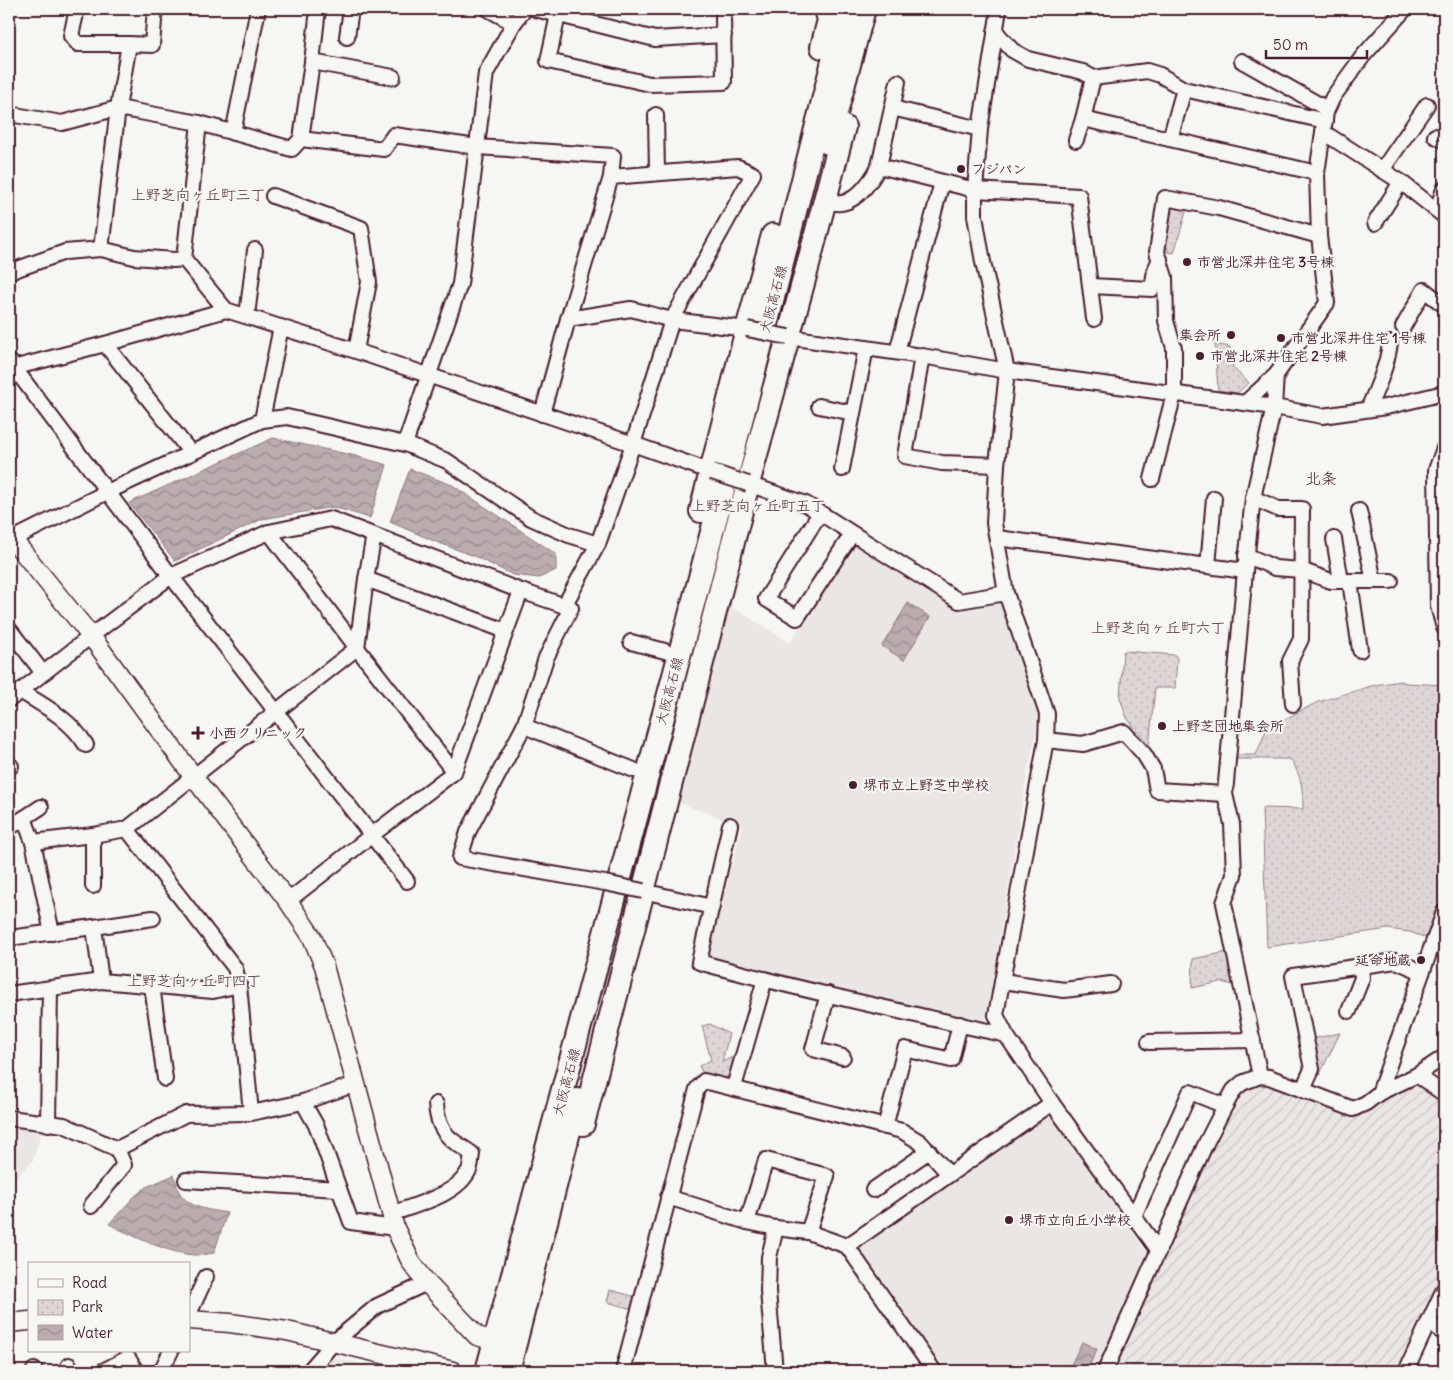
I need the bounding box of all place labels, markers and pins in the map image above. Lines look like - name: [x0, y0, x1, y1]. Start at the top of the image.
- place label: フジパン: [971, 160, 1026, 178]
- marker: フジパン: [955, 163, 967, 175]
- place label: 市営北深井住宅 3号棟: [1197, 253, 1335, 271]
- marker: 市営北深井住宅 3号棟: [1181, 256, 1193, 268]
- place label: 集会所: [1179, 326, 1221, 344]
- marker: 集会所: [1225, 329, 1237, 341]
- place label: 市営北深井住宅 1号棟: [1291, 329, 1427, 347]
- marker: 市営北深井住宅 1号棟: [1275, 332, 1287, 344]
- place label: 市営北深井住宅 2号棟: [1210, 347, 1348, 365]
- marker: 市営北深井住宅 2号棟: [1194, 350, 1206, 362]
- place label: 上野芝団地集会所: [1172, 717, 1284, 735]
- marker: 上野芝団地集会所: [1156, 720, 1168, 732]
- place label: 小西クリニック: [209, 724, 307, 742]
- marker: 小西クリニック: [191, 726, 205, 740]
- place label: 堺市立上野芝中学校: [863, 776, 989, 794]
- marker: 堺市立上野芝中学校: [847, 779, 859, 791]
- place label: 延命地蔵: [1355, 951, 1411, 969]
- marker: 延命地蔵: [1415, 954, 1427, 966]
- place label: 堺市立向丘小学校: [1019, 1211, 1131, 1229]
- marker: 堺市立向丘小学校: [1003, 1214, 1015, 1226]

